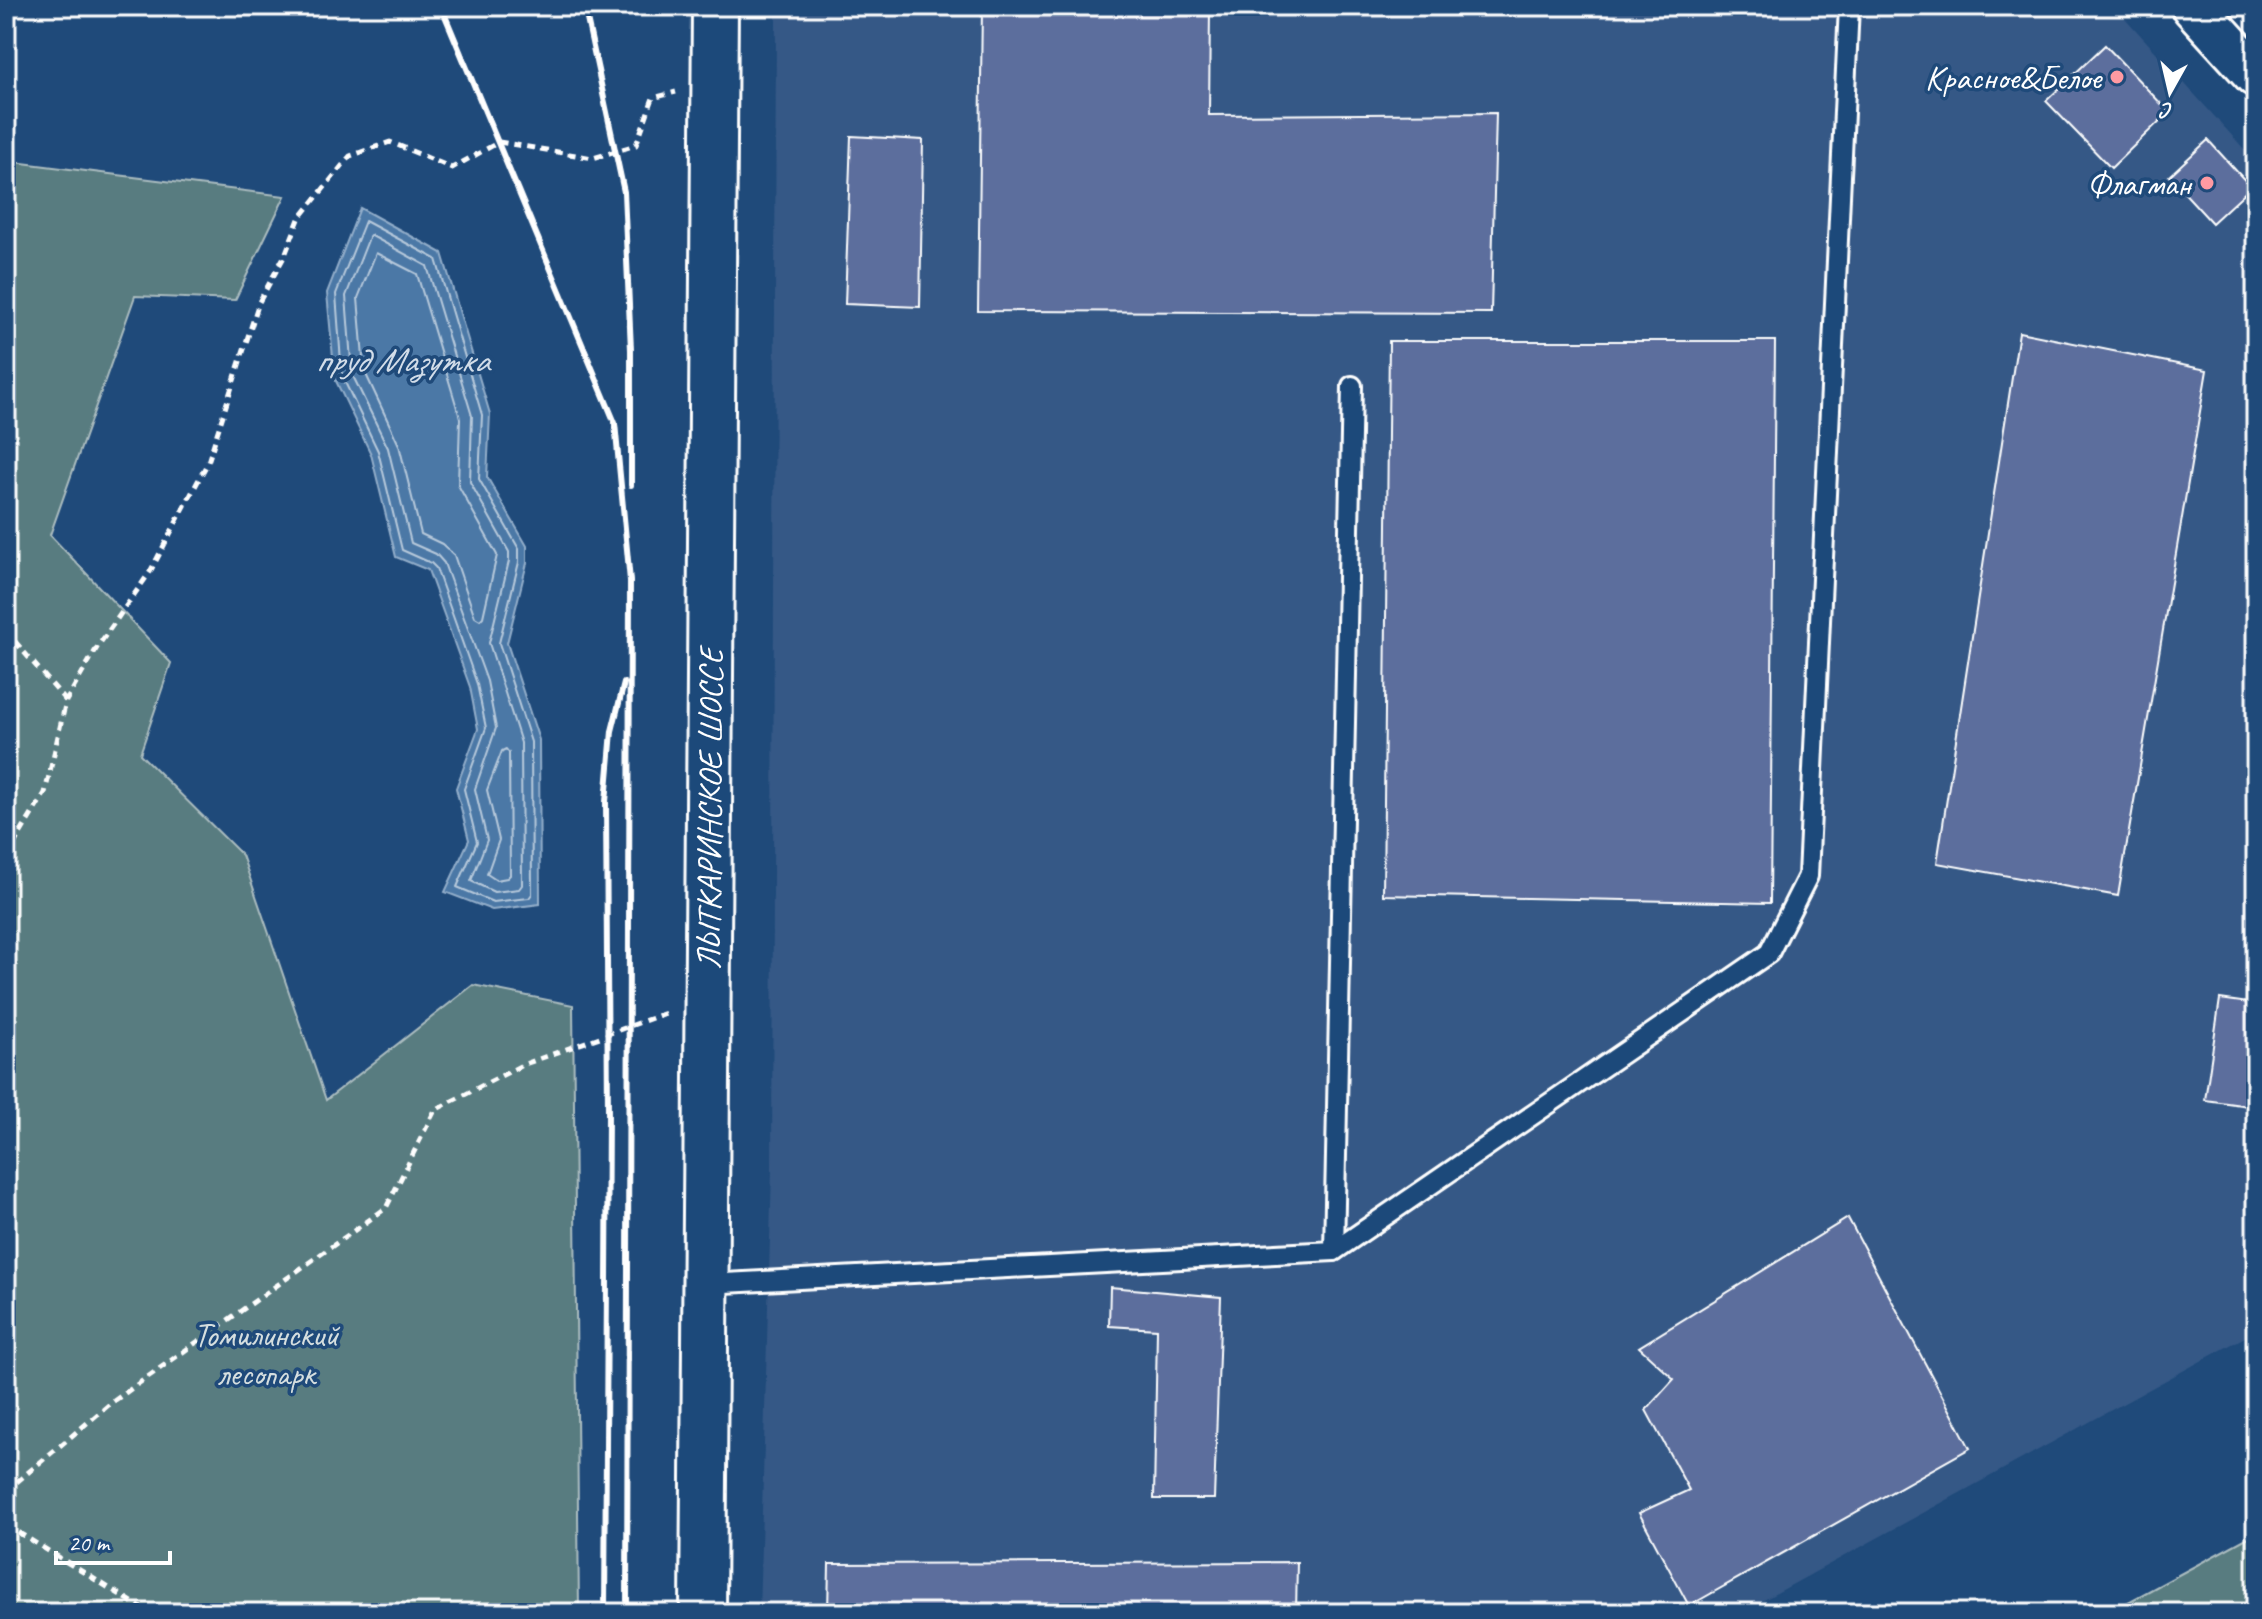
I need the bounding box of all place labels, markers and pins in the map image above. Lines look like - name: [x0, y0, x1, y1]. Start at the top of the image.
- place label: Красное&Белое: [1925, 56, 2103, 99]
- marker: Красное&Белое: [2108, 68, 2126, 86]
- place label: Флагман: [2087, 162, 2193, 205]
- marker: Флагман: [2198, 174, 2216, 192]

